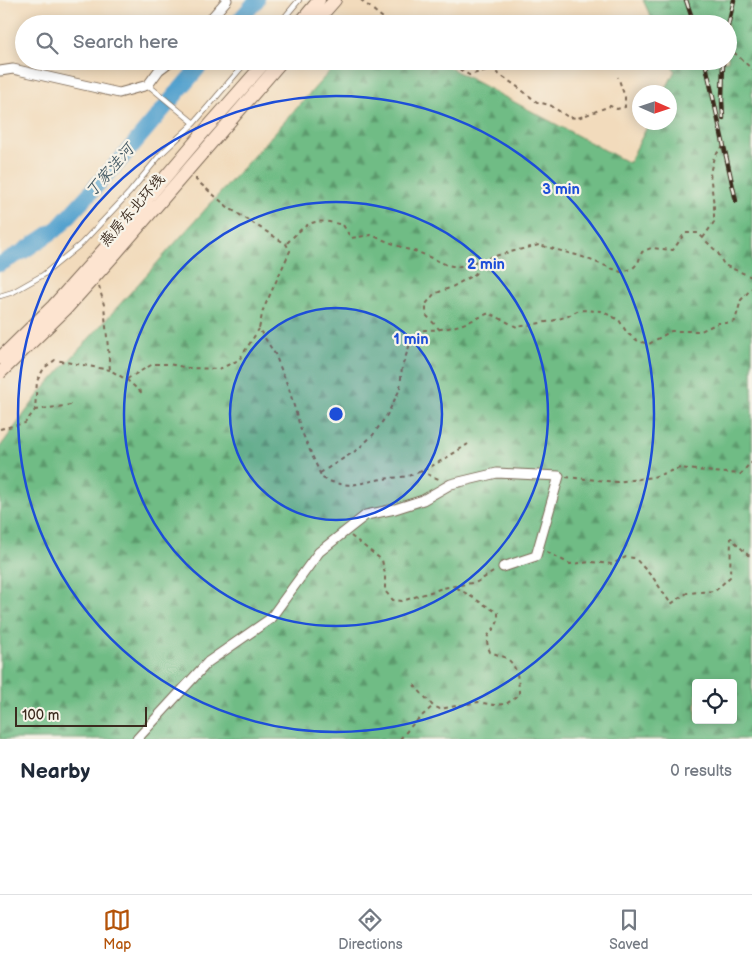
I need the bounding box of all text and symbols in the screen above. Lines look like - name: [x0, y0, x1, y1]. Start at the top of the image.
- search box: [15, 15, 737, 70]
- icon: search: [33, 29, 61, 57]
- text: Search here: [73, 31, 178, 54]
- north arrow: [632, 85, 677, 130]
- water label: 丁家洼河: [82, 138, 140, 201]
- street label: 燕房东北环线: [96, 170, 169, 251]
- text: 3 min: [542, 180, 580, 199]
- text: 2 min: [467, 255, 505, 274]
- text: 1 min: [393, 330, 429, 349]
- centre of rings: [327, 405, 345, 423]
- map controls: [692, 679, 737, 724]
- button: locate: [692, 679, 737, 724]
- scale bar: [15, 704, 148, 727]
- text: 100 m: [22, 707, 59, 724]
- text: Nearby: [20, 759, 90, 784]
- text: 0 results: [670, 762, 732, 781]
- tab: Map: [103, 906, 132, 953]
- tab: Directions: [338, 906, 403, 953]
- tab: Saved: [609, 906, 649, 953]

